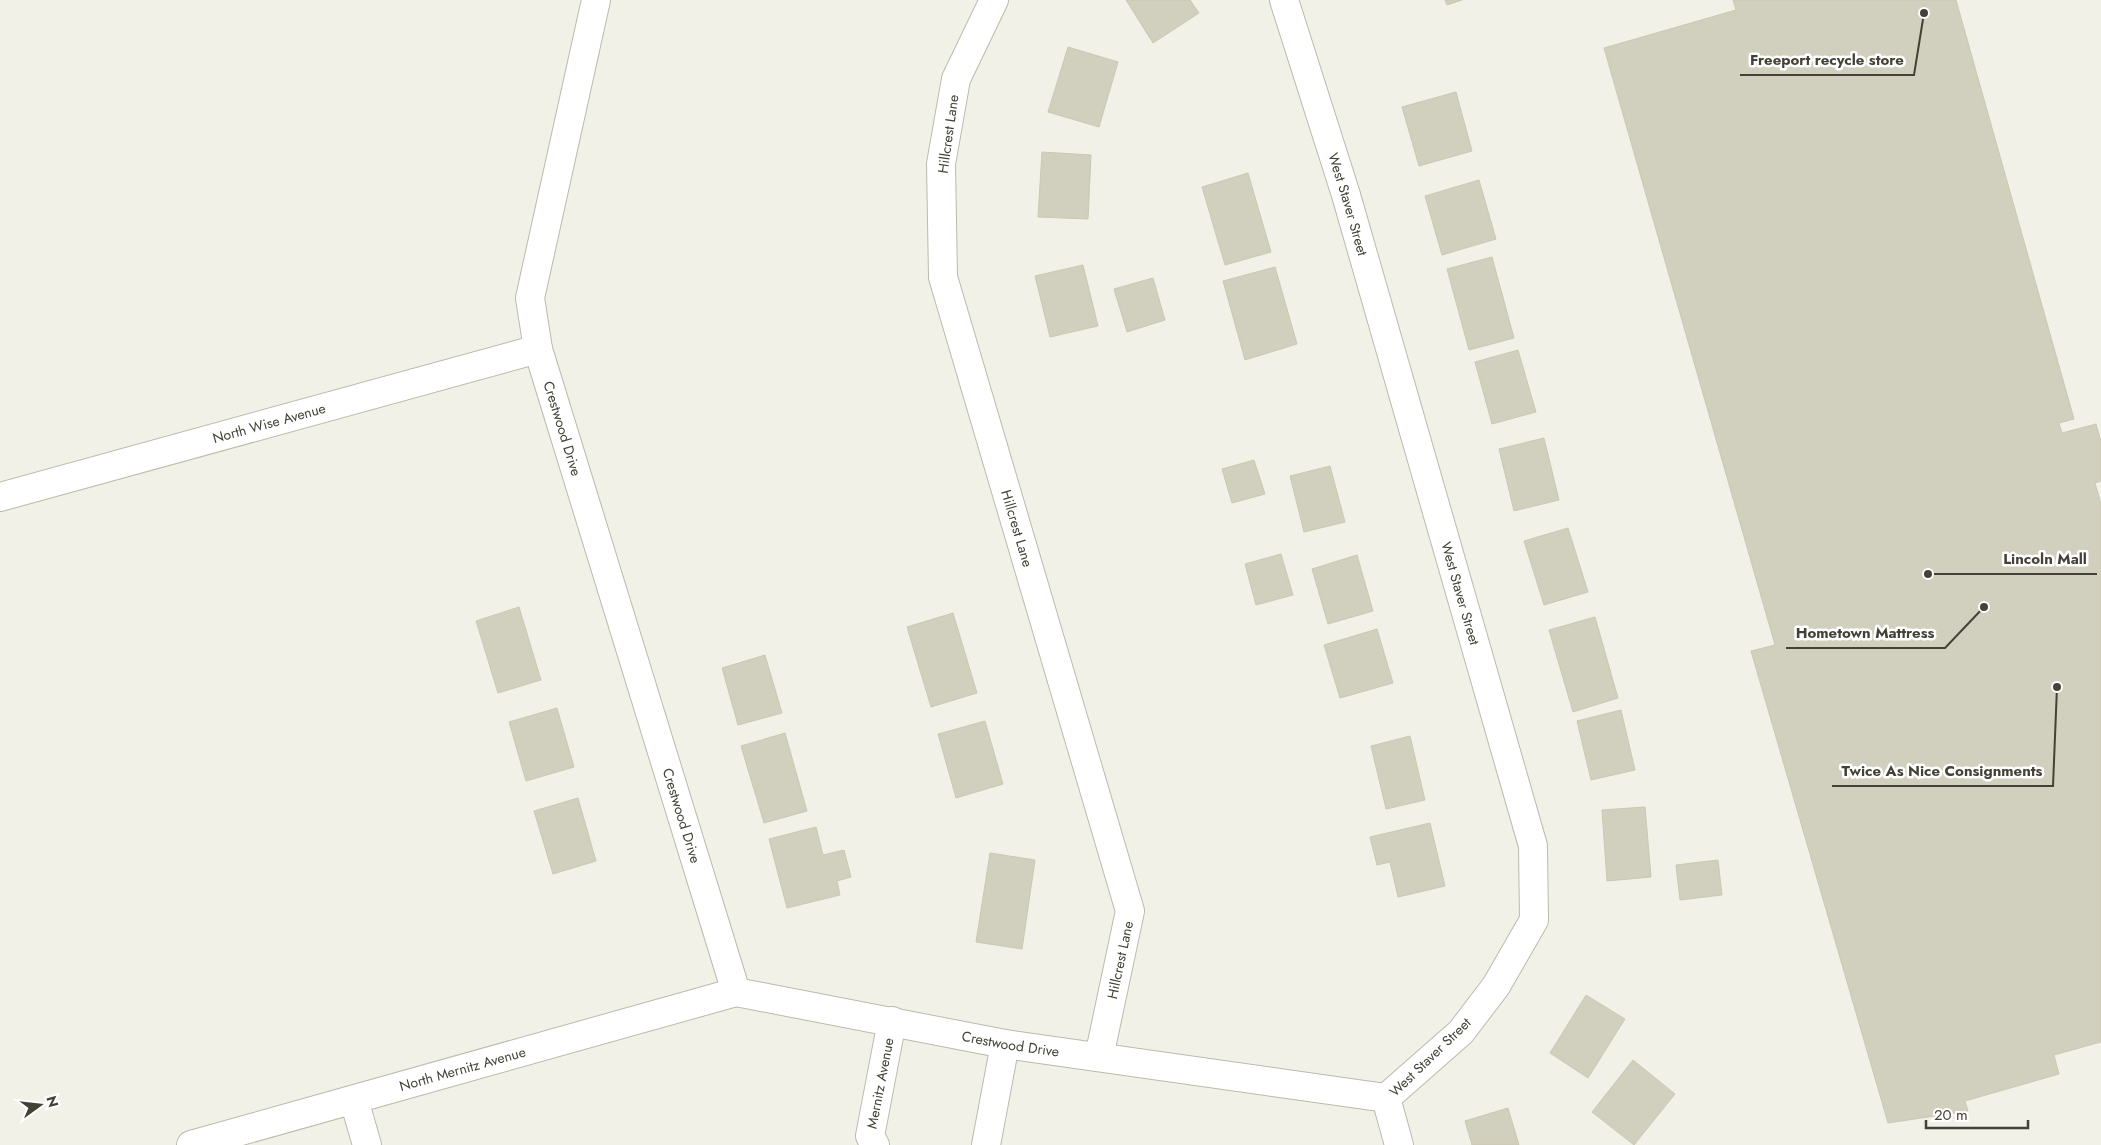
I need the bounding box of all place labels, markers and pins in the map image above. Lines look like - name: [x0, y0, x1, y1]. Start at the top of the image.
- callout: Freeport recycle store: [1740, 45, 1914, 75]
- callout: Lincoln Mall: [1993, 544, 2097, 574]
- callout: Hometown Mattress: [1786, 618, 1945, 648]
- callout: Twice As Nice Consignments: [1832, 756, 2053, 786]

